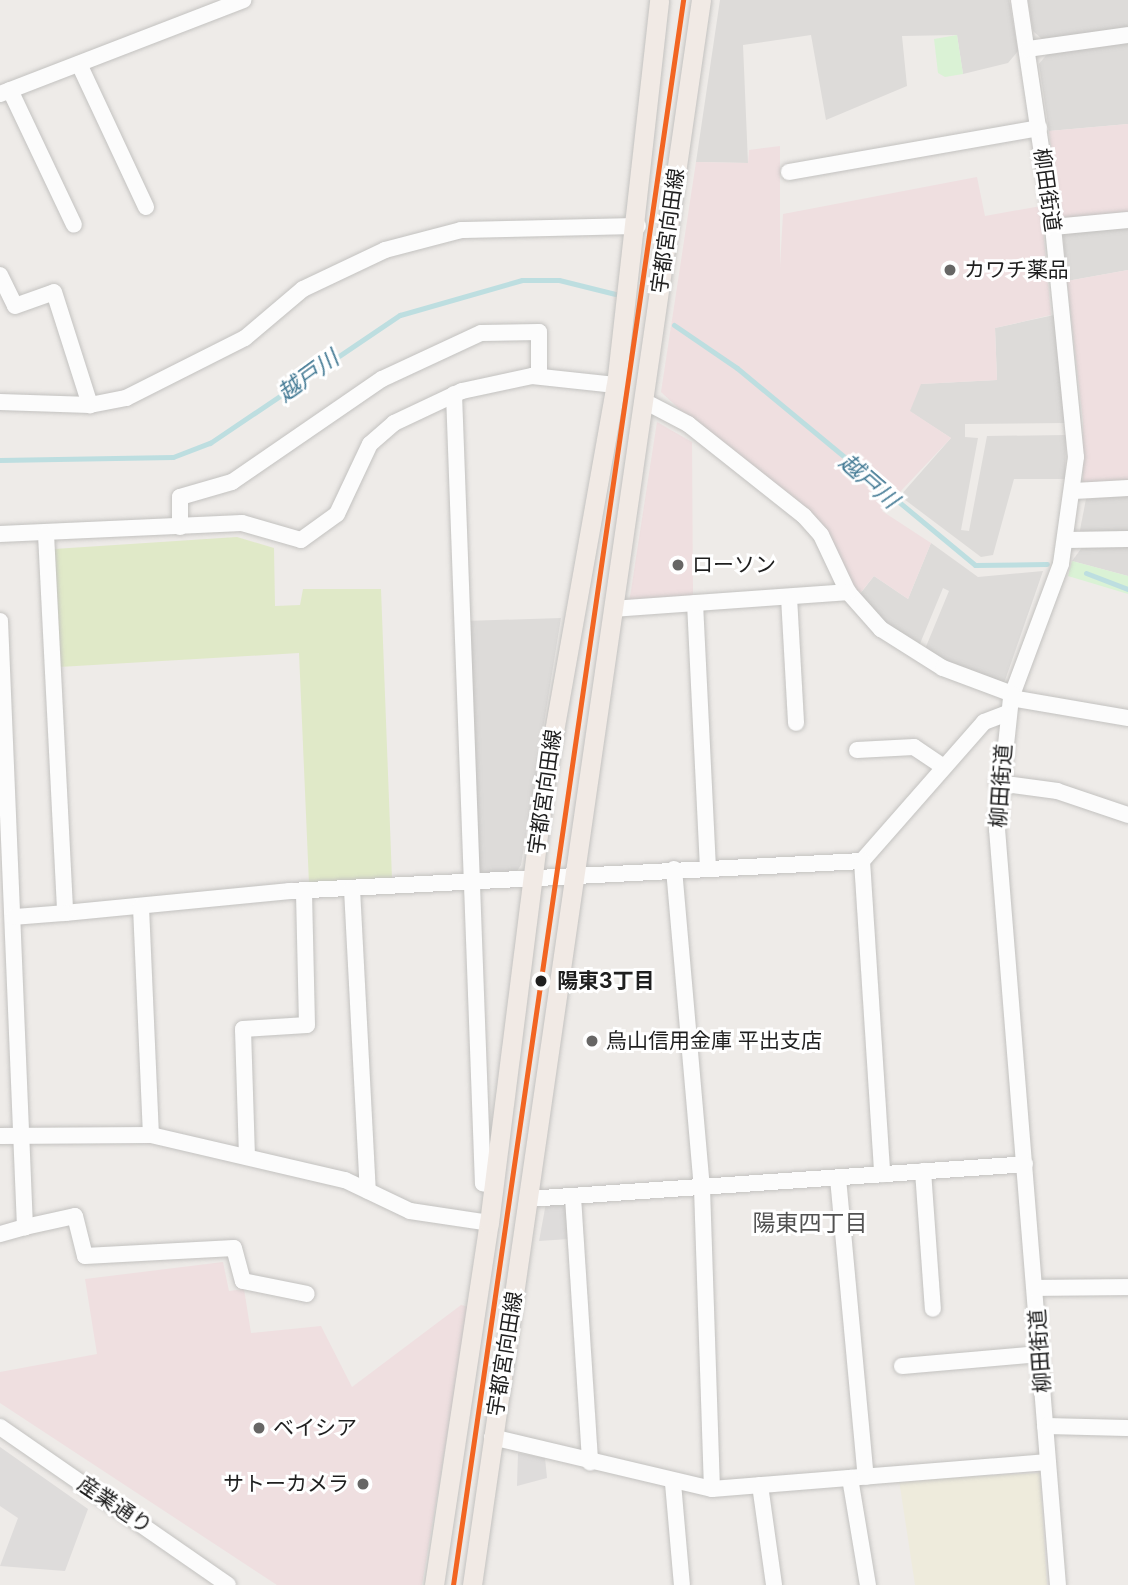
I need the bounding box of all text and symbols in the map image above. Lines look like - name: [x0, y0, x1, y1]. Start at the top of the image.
- street label: 柳田街道: [1029, 147, 1065, 233]
- street label: 宇都宮向田線: [647, 167, 689, 295]
- place label: カワチ薬品: [964, 257, 1069, 283]
- marker: カワチ薬品: [942, 262, 958, 278]
- water label: 越戸川: [272, 345, 344, 407]
- water label: 越戸川: [834, 448, 904, 514]
- place label: ローソン: [692, 552, 776, 578]
- marker: ローソン: [670, 557, 686, 573]
- street label: 宇都宮向田線: [524, 728, 566, 856]
- street label: 柳田街道: [986, 743, 1016, 829]
- place label: 陽東3丁目: [557, 968, 655, 994]
- marker: 陽東3丁目: [531, 971, 551, 991]
- place label: 烏山信用金庫 平出支店: [606, 1028, 822, 1054]
- marker: 烏山信用金庫 平出支店: [584, 1033, 600, 1049]
- district label: 陽東四丁目: [753, 1209, 867, 1237]
- street label: 宇都宮向田線: [483, 1290, 527, 1418]
- street label: 柳田街道: [1025, 1308, 1055, 1394]
- place label: ベイシア: [273, 1415, 357, 1441]
- marker: ベイシア: [251, 1420, 267, 1436]
- street label: 産業通り: [73, 1471, 157, 1539]
- place label: サトーカメラ: [223, 1471, 349, 1497]
- marker: サトーカメラ: [355, 1476, 371, 1492]

